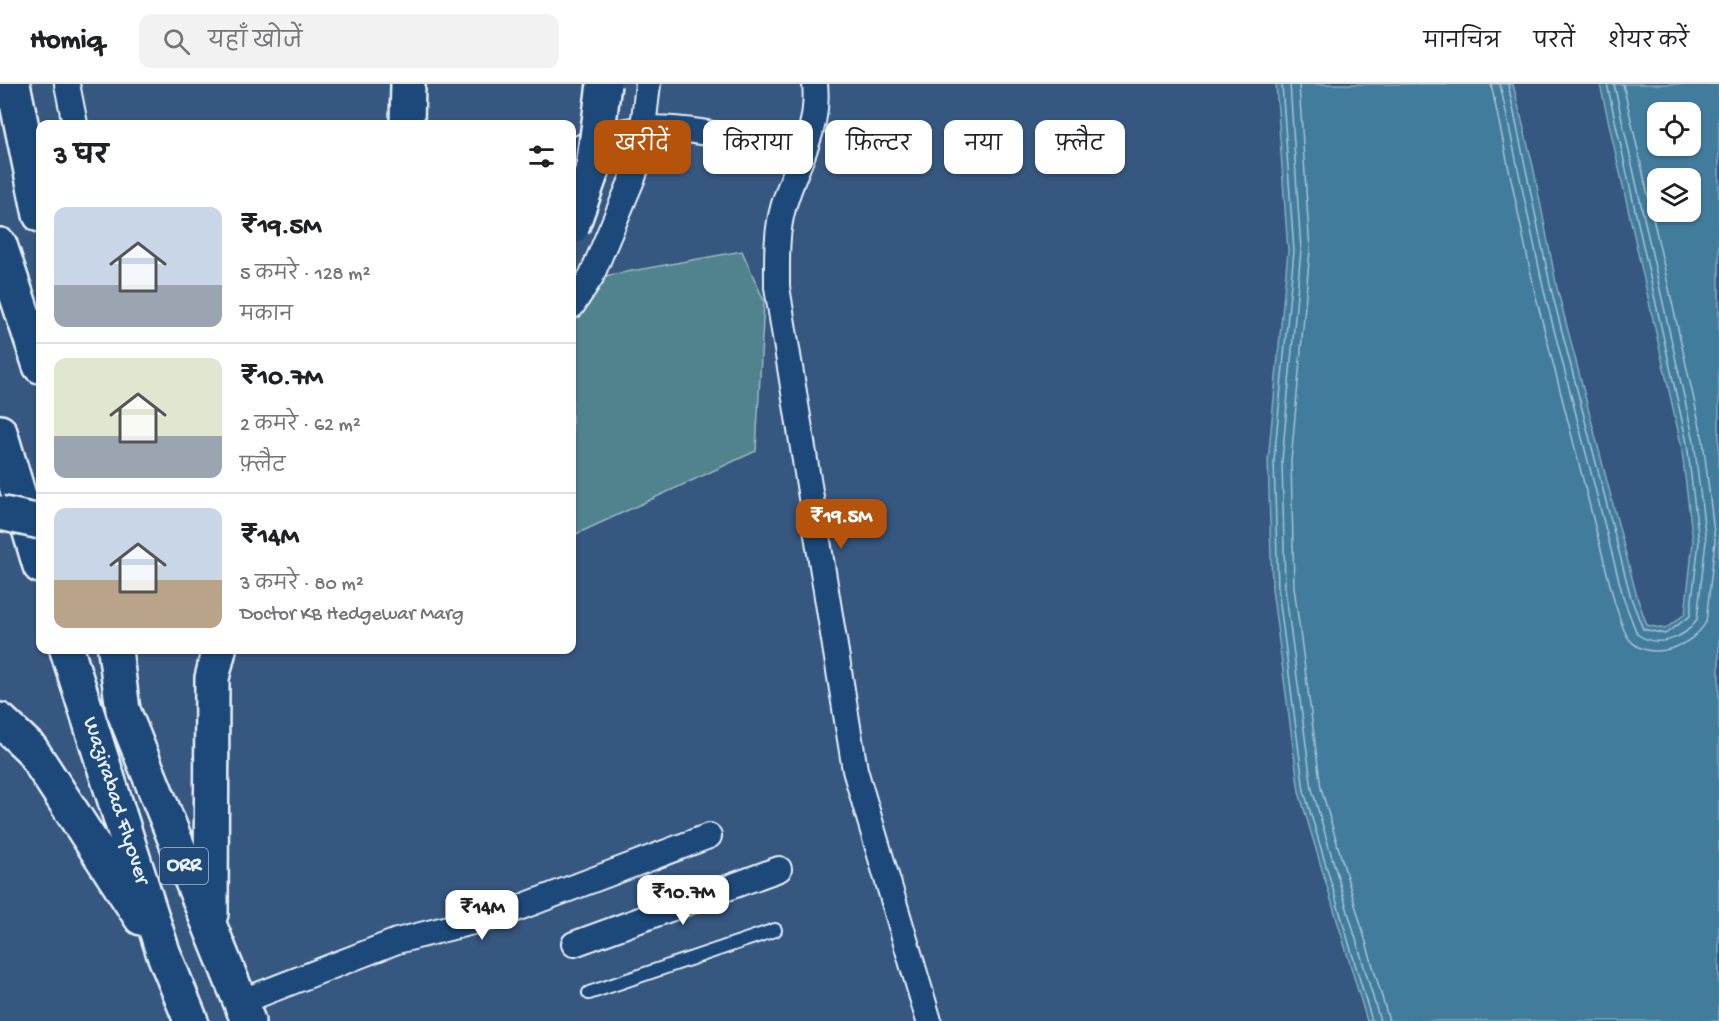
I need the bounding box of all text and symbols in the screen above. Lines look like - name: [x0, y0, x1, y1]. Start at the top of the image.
- search box: [139, 14, 559, 68]
- text: Homiq: [30, 25, 103, 58]
- icon: search: [160, 25, 193, 58]
- text: यहाँ खोजें: [208, 30, 302, 56]
- text: मानचित्र: [1423, 31, 1500, 56]
- text: परतें: [1533, 31, 1575, 56]
- text: शेयर करें: [1608, 31, 1689, 56]
- map controls: [1647, 102, 1701, 222]
- button: locate: [1647, 102, 1701, 156]
- chip: खरीदें: [594, 120, 691, 174]
- chip: किराया: [703, 120, 813, 174]
- chip: फ़िल्टर: [825, 120, 932, 174]
- chip: नया: [944, 120, 1023, 174]
- chip: फ़्लैट: [1035, 120, 1125, 174]
- icon: filters: [525, 140, 558, 173]
- text: 3 घर: [54, 143, 108, 174]
- button: layers: [1647, 168, 1701, 222]
- text: ₹19.5M: [240, 213, 321, 244]
- icon: home: [102, 231, 174, 303]
- text: 5 कमरे · 128 m²: [240, 264, 370, 287]
- text: मकान: [240, 305, 293, 328]
- text: ₹10.7M: [240, 364, 323, 395]
- icon: home: [102, 382, 174, 454]
- text: 2 कमरे · 62 m²: [240, 415, 361, 438]
- text: फ़्लैट: [240, 456, 286, 479]
- pin: ₹19.5M: [792, 499, 890, 550]
- text: ₹19.5M: [810, 507, 872, 530]
- text: ₹14M: [240, 523, 299, 554]
- icon: home: [102, 532, 174, 604]
- text: 3 कमरे · 80 m²: [240, 574, 364, 597]
- text: Doctor KB Hedgewar Marg: [240, 604, 464, 627]
- street label: Wazirabad Flyover: [76, 714, 155, 890]
- road number: ORR: [160, 848, 208, 884]
- pin: ₹10.7M: [634, 875, 732, 926]
- text: ₹10.7M: [651, 883, 715, 906]
- pin: ₹14M: [446, 890, 518, 941]
- text: ₹14M: [459, 898, 505, 921]

